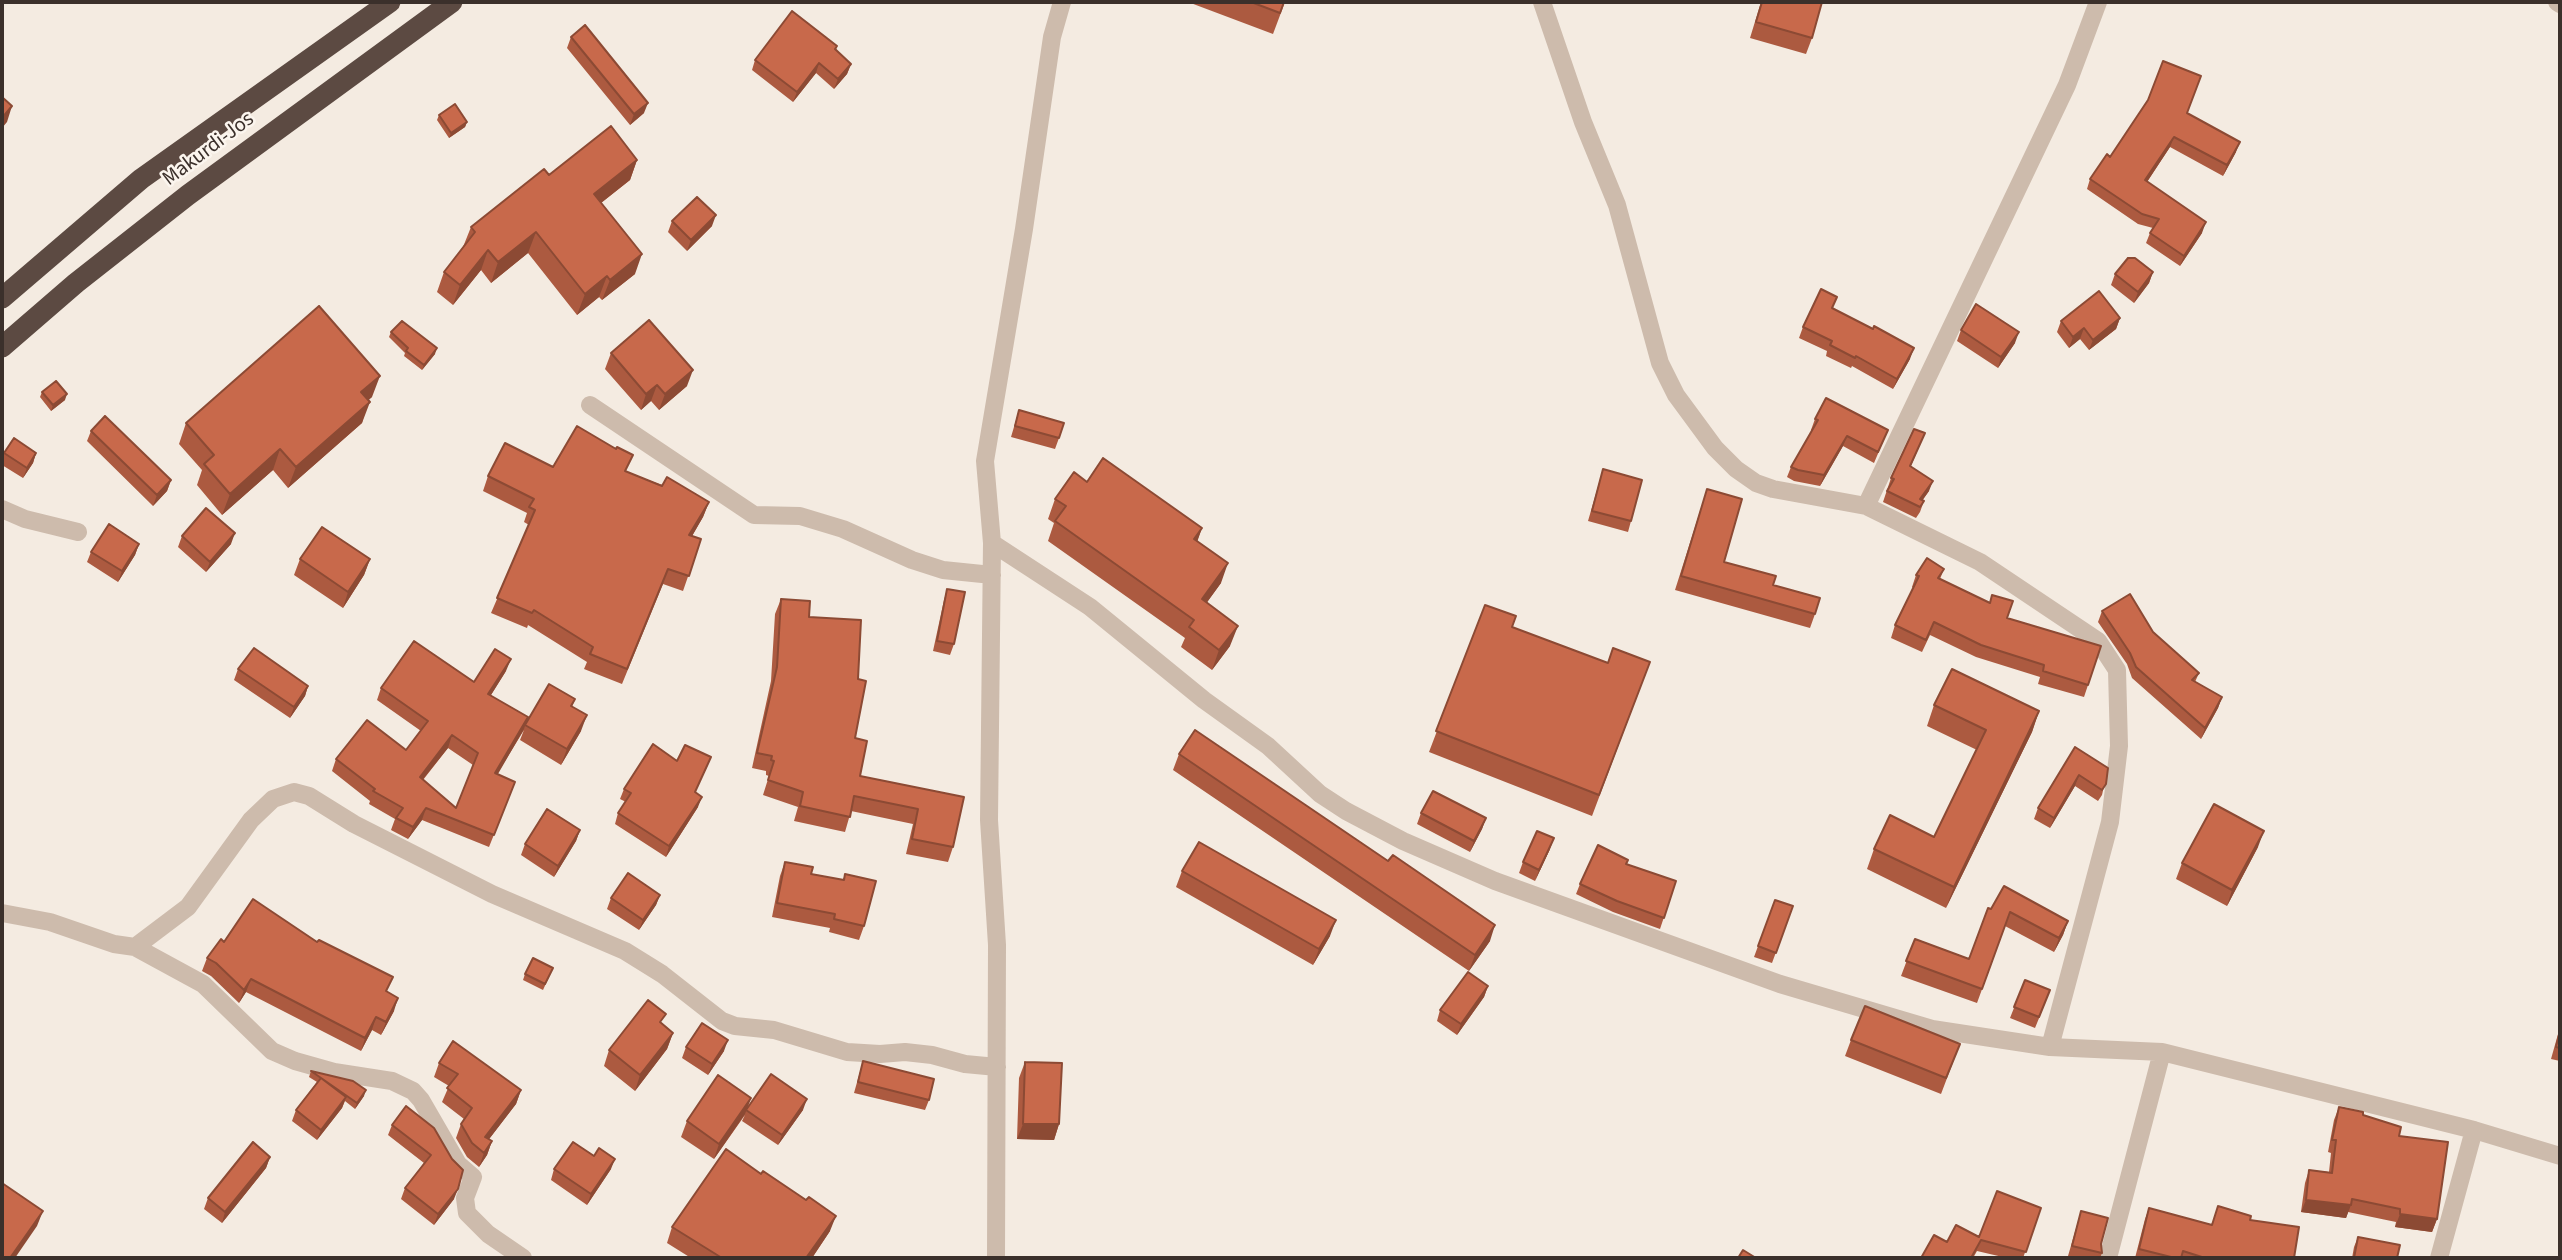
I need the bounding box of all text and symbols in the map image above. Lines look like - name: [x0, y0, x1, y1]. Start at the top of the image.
- street label: Makurdi-Jos: [158, 108, 260, 192]

